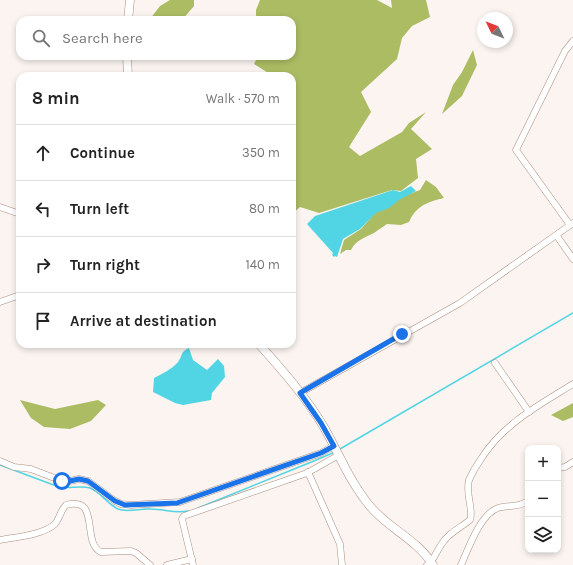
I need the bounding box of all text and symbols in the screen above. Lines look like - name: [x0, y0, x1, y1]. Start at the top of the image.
- north arrow: [477, 12, 513, 48]
- search box: [16, 16, 296, 60]
- icon: search: [30, 27, 52, 49]
- text: Search here: [62, 29, 143, 47]
- text: 8 min: [32, 88, 80, 108]
- text: Walk · 570 m: [206, 91, 280, 106]
- icon: ahead: [32, 142, 54, 164]
- text: Continue: [70, 144, 135, 162]
- text: 350 m: [242, 145, 280, 160]
- icon: left: [32, 198, 54, 220]
- text: Turn left: [70, 200, 129, 218]
- text: 80 m: [249, 201, 280, 216]
- icon: right: [32, 254, 54, 276]
- text: Turn right: [70, 256, 140, 274]
- text: 140 m: [245, 257, 280, 272]
- icon: arrive: [32, 310, 54, 332]
- text: Arrive at destination: [70, 312, 217, 330]
- route end: [393, 325, 411, 343]
- map controls: [525, 445, 561, 553]
- button: +: [525, 445, 561, 481]
- route start: [53, 472, 71, 490]
- button: −: [525, 481, 561, 517]
- button: layers: [525, 517, 561, 553]

